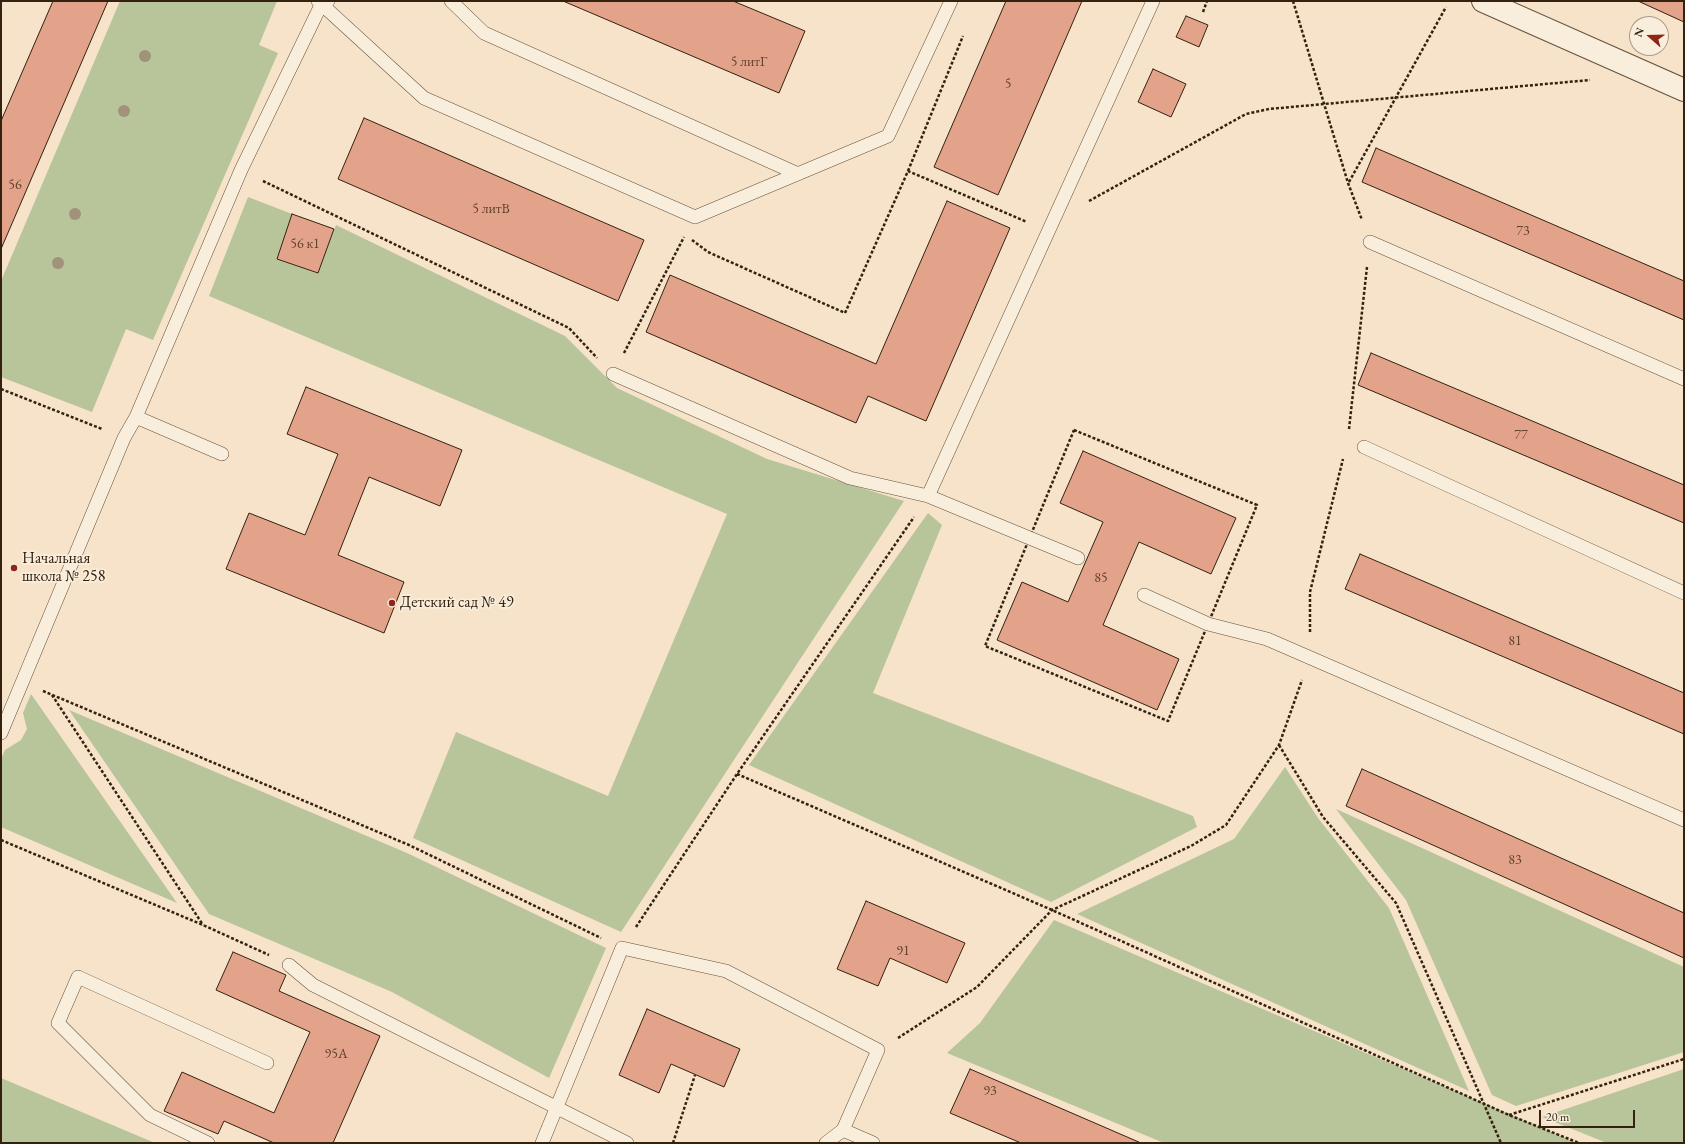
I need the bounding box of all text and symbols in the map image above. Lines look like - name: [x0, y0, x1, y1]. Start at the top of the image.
- north arrow: [1629, 16, 1669, 56]
- text: N: [1631, 26, 1647, 39]
- house number: 5 литГ: [731, 54, 767, 70]
- house number: 5: [1005, 76, 1011, 92]
- house number: 56: [8, 177, 22, 193]
- house number: 5 литВ: [472, 201, 510, 217]
- house number: 73: [1516, 223, 1530, 239]
- house number: 56 к1: [290, 236, 320, 252]
- house number: 77: [1514, 427, 1528, 443]
- place label: Начальная школа № 258: [22, 549, 105, 587]
- marker: Начальная школа № 258: [9, 563, 19, 573]
- house number: 85: [1094, 570, 1108, 586]
- place label: Детский сад № 49: [400, 593, 514, 613]
- marker: Детский сад № 49: [387, 598, 397, 608]
- house number: 81: [1508, 633, 1522, 649]
- house number: 83: [1508, 852, 1522, 868]
- house number: 91: [896, 943, 910, 959]
- house number: 95А: [324, 1046, 348, 1062]
- house number: 93: [983, 1083, 997, 1099]
- scale bar: [1541, 1102, 1637, 1128]
- text: 20 m: [1546, 1109, 1569, 1125]

